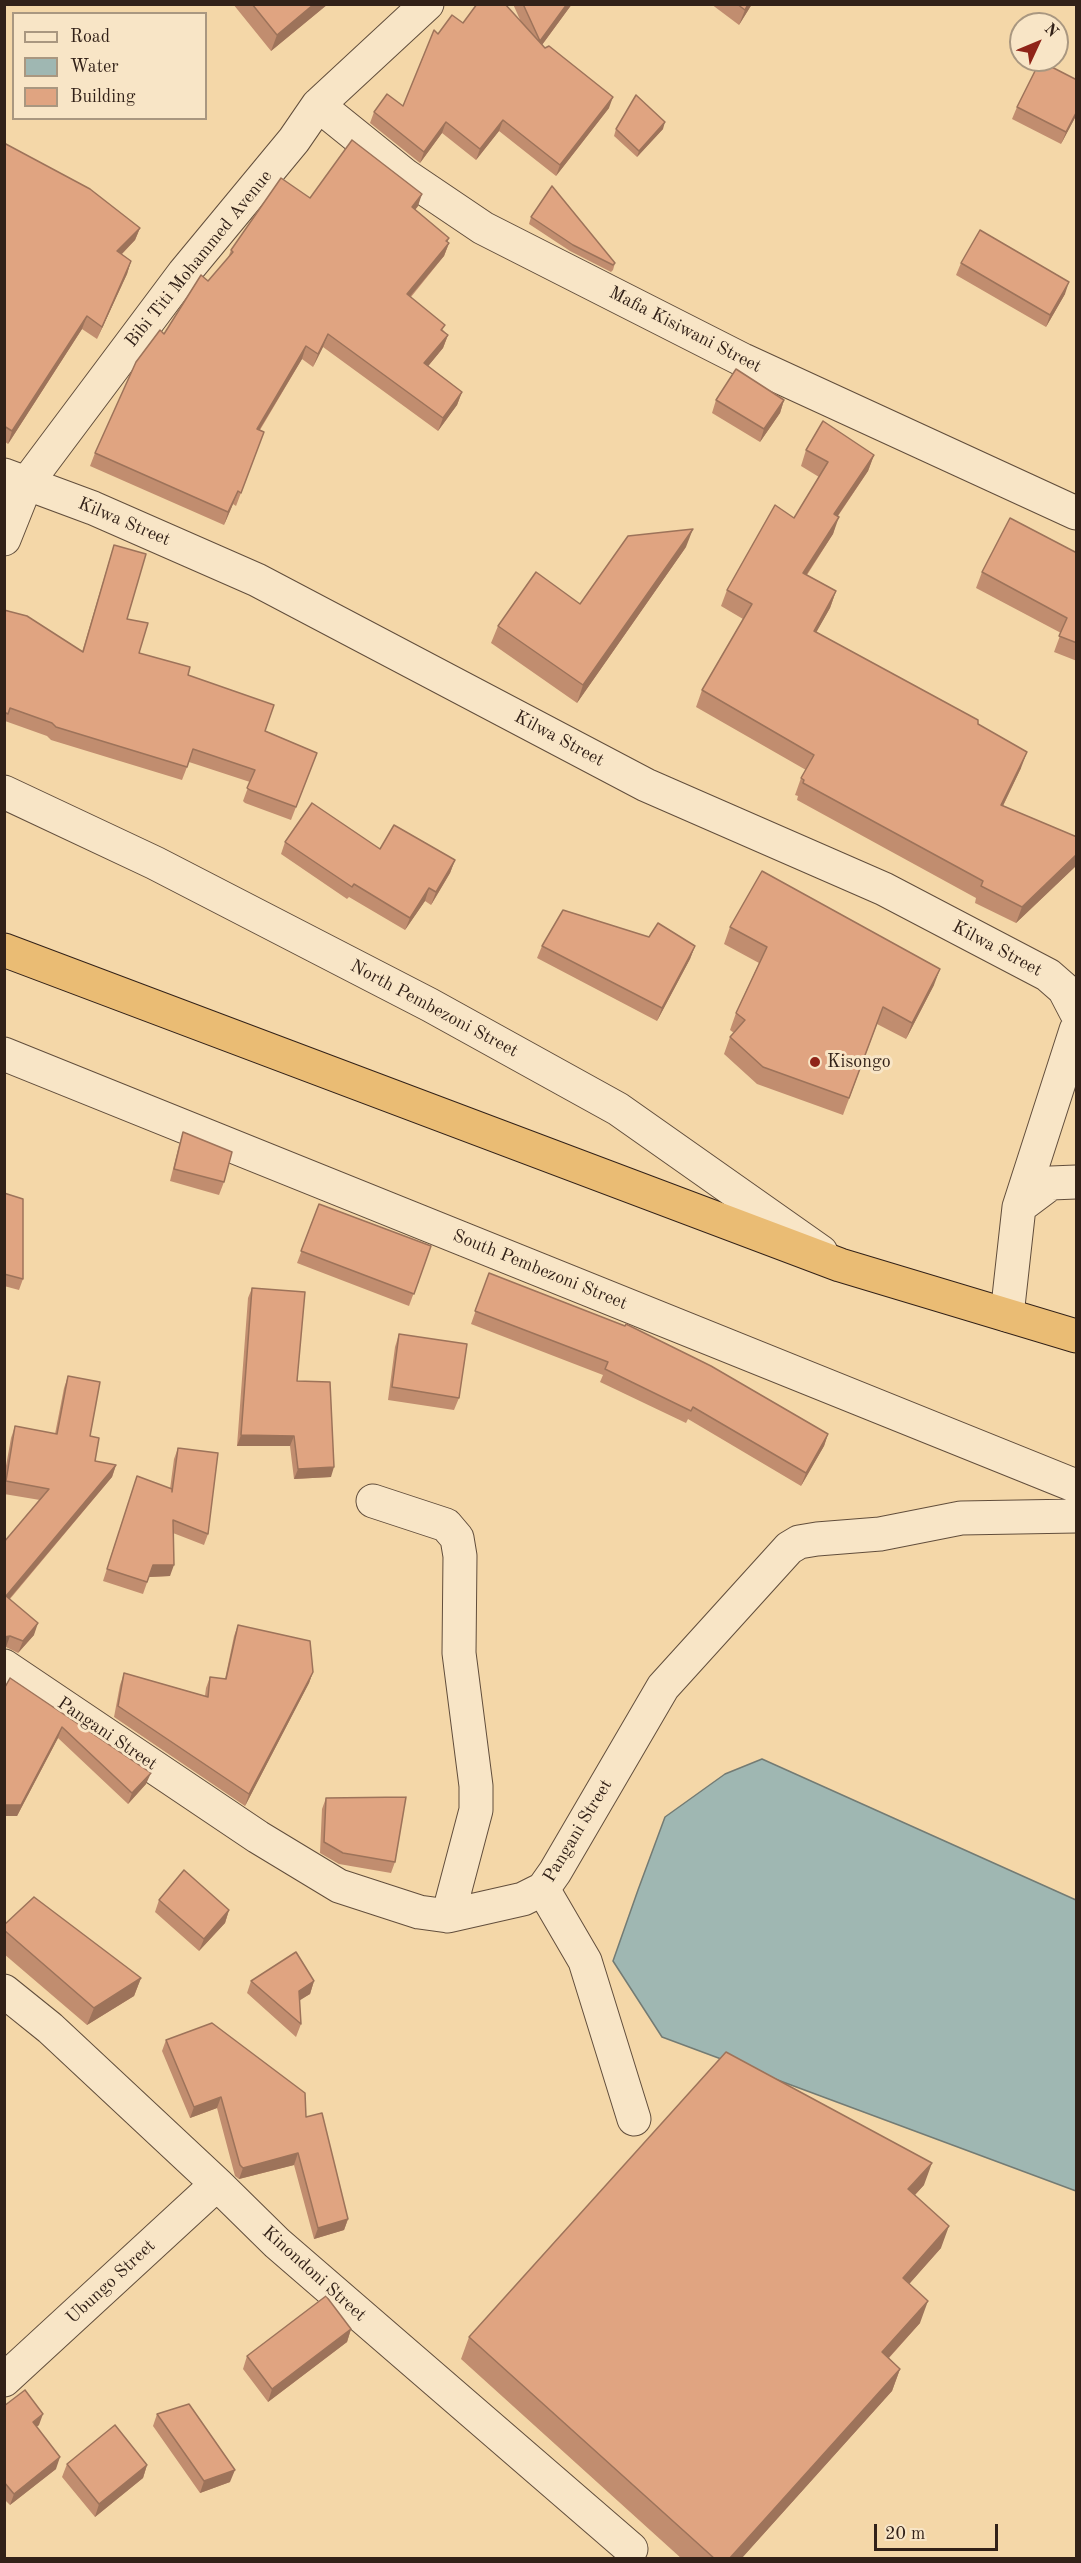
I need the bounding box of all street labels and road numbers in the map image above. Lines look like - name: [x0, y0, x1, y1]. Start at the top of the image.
- street label: Bibi Titi Mohammed Avenue: [121, 166, 277, 352]
- street label: Mafia Kisiwani Street: [605, 282, 765, 378]
- street label: Kilwa Street: [75, 493, 173, 551]
- street label: Kilwa Street: [511, 706, 607, 772]
- street label: Kilwa Street: [949, 916, 1045, 982]
- street label: North Pembezoni Street: [346, 956, 522, 1062]
- street label: South Pembezoni Street: [450, 1225, 630, 1315]
- street label: Pangani Street: [53, 1693, 161, 1775]
- street label: Pangani Street: [539, 1776, 617, 1886]
- street label: Kinondoni Street: [258, 2222, 370, 2326]
- street label: Ubungo Street: [62, 2235, 160, 2329]

